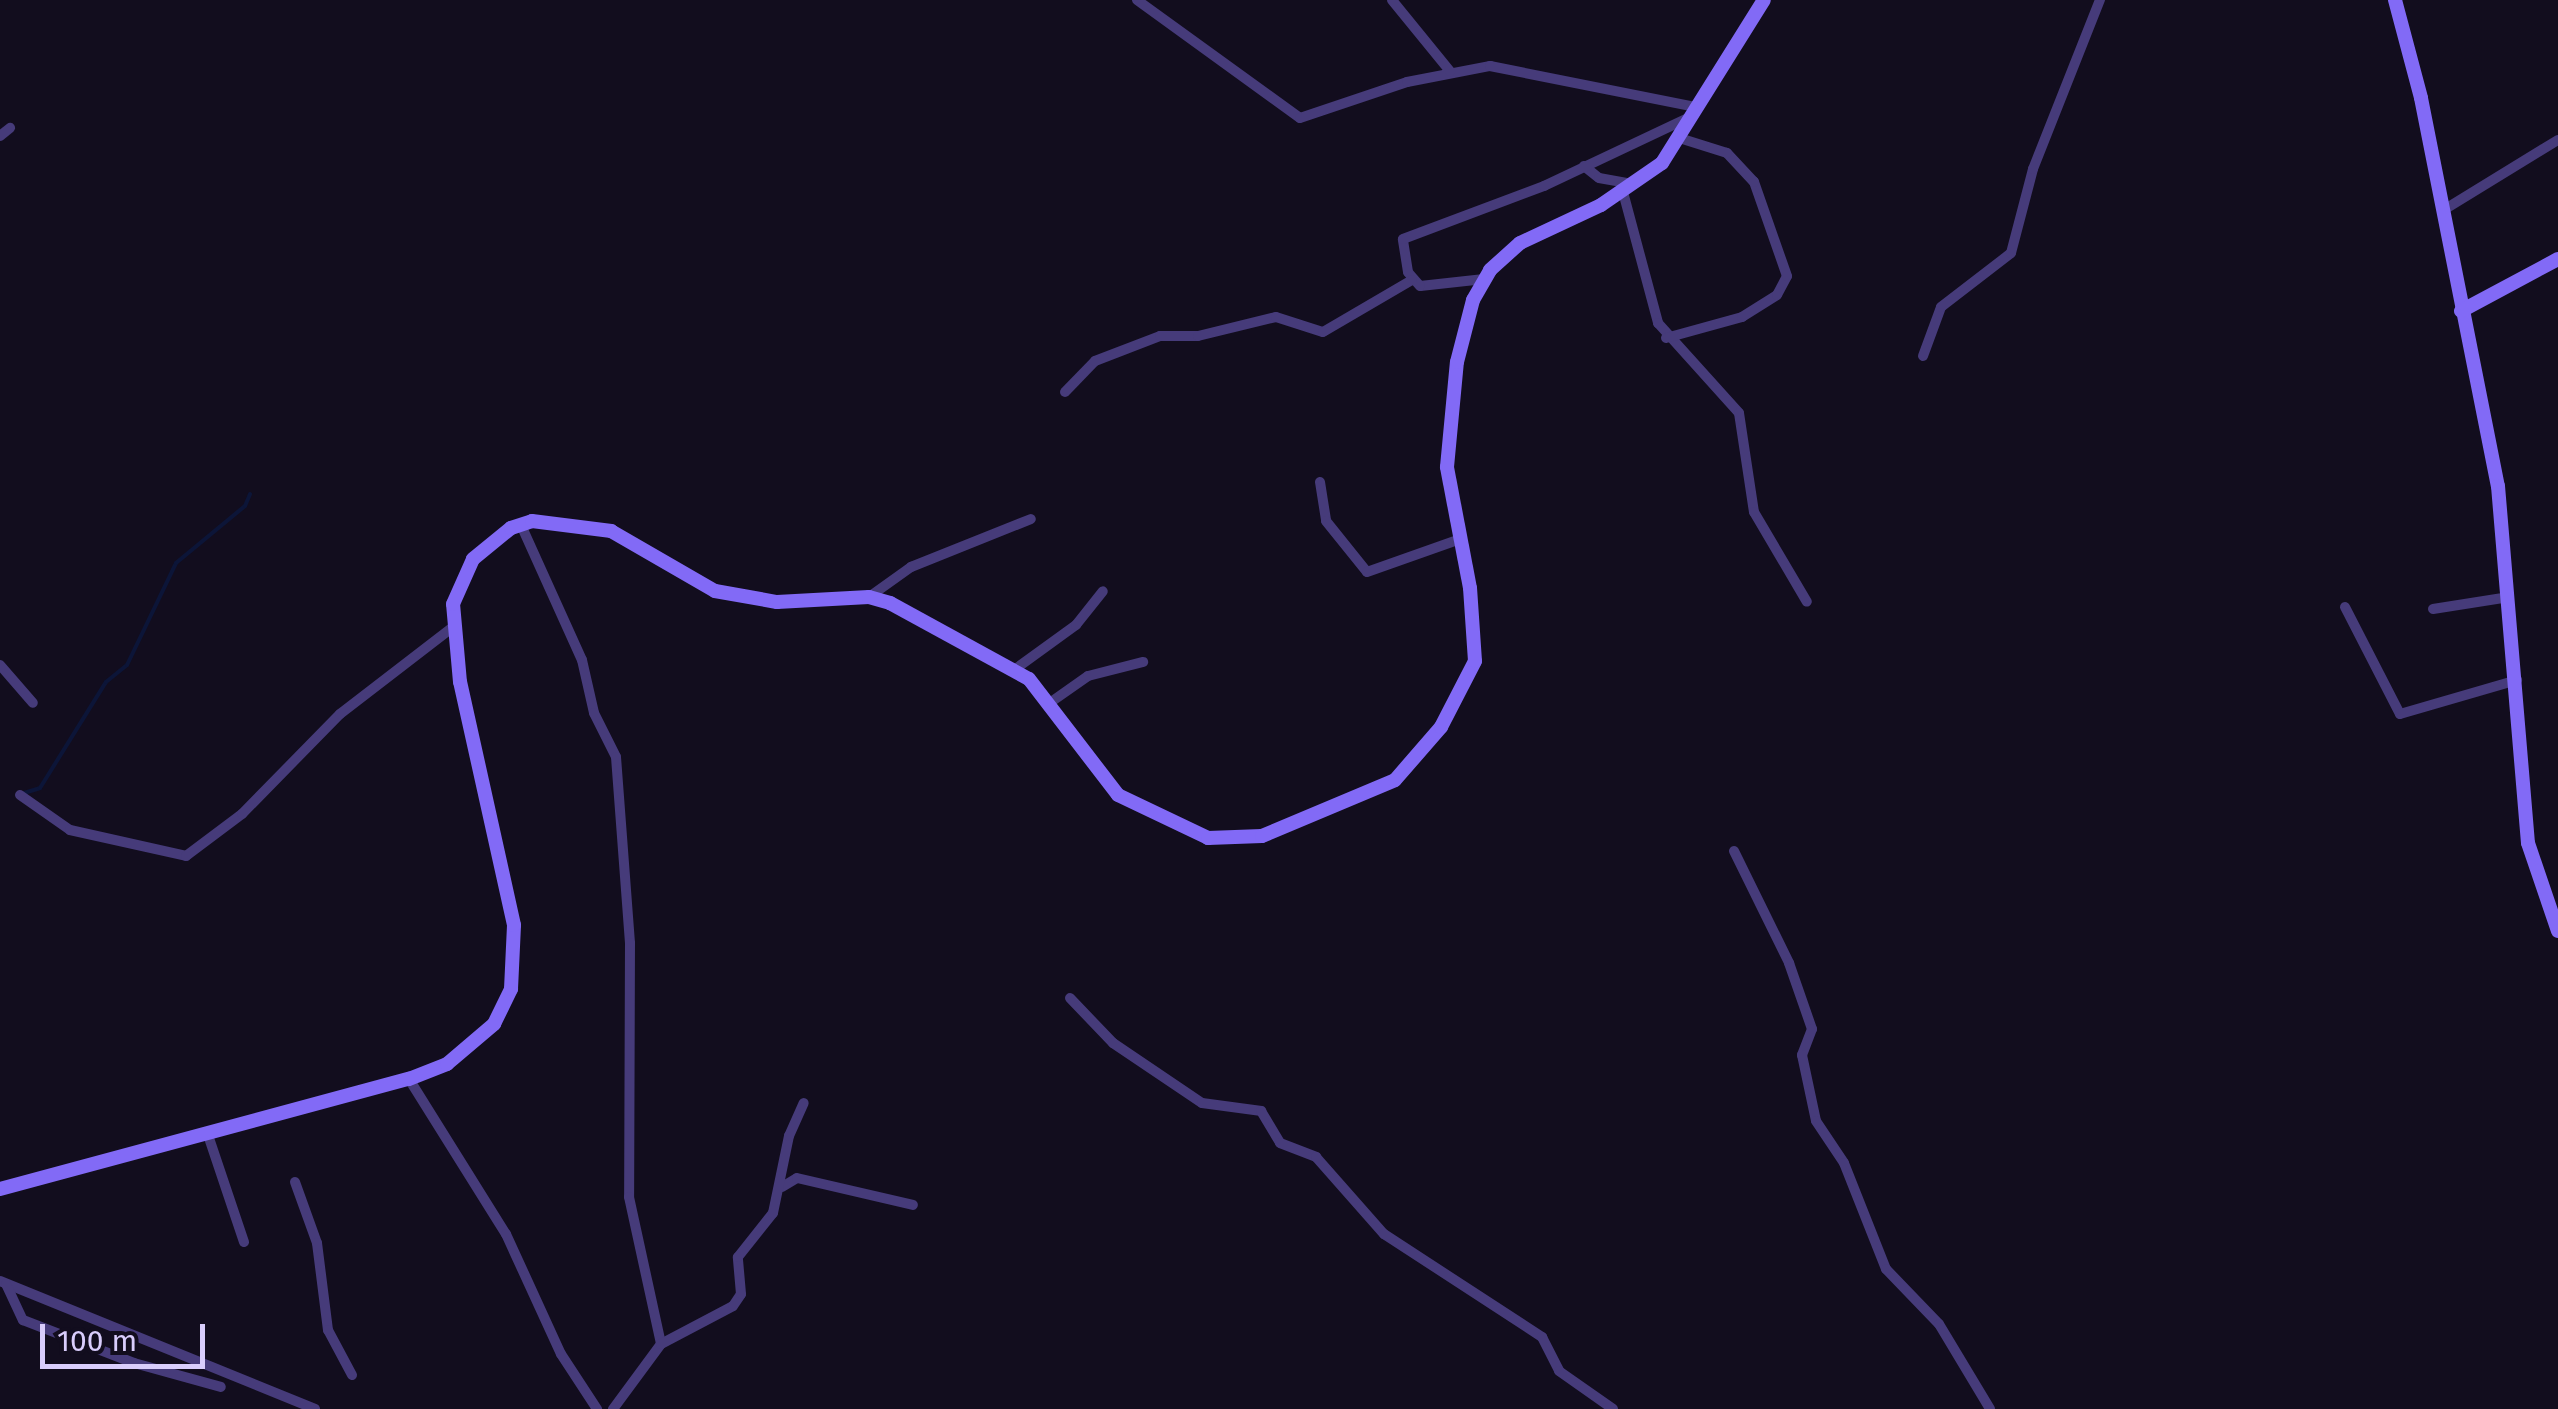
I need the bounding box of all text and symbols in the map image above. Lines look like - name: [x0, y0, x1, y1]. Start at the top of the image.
- scale bar: [45, 1304, 210, 1366]
- text: 100 m: [57, 1323, 137, 1359]

